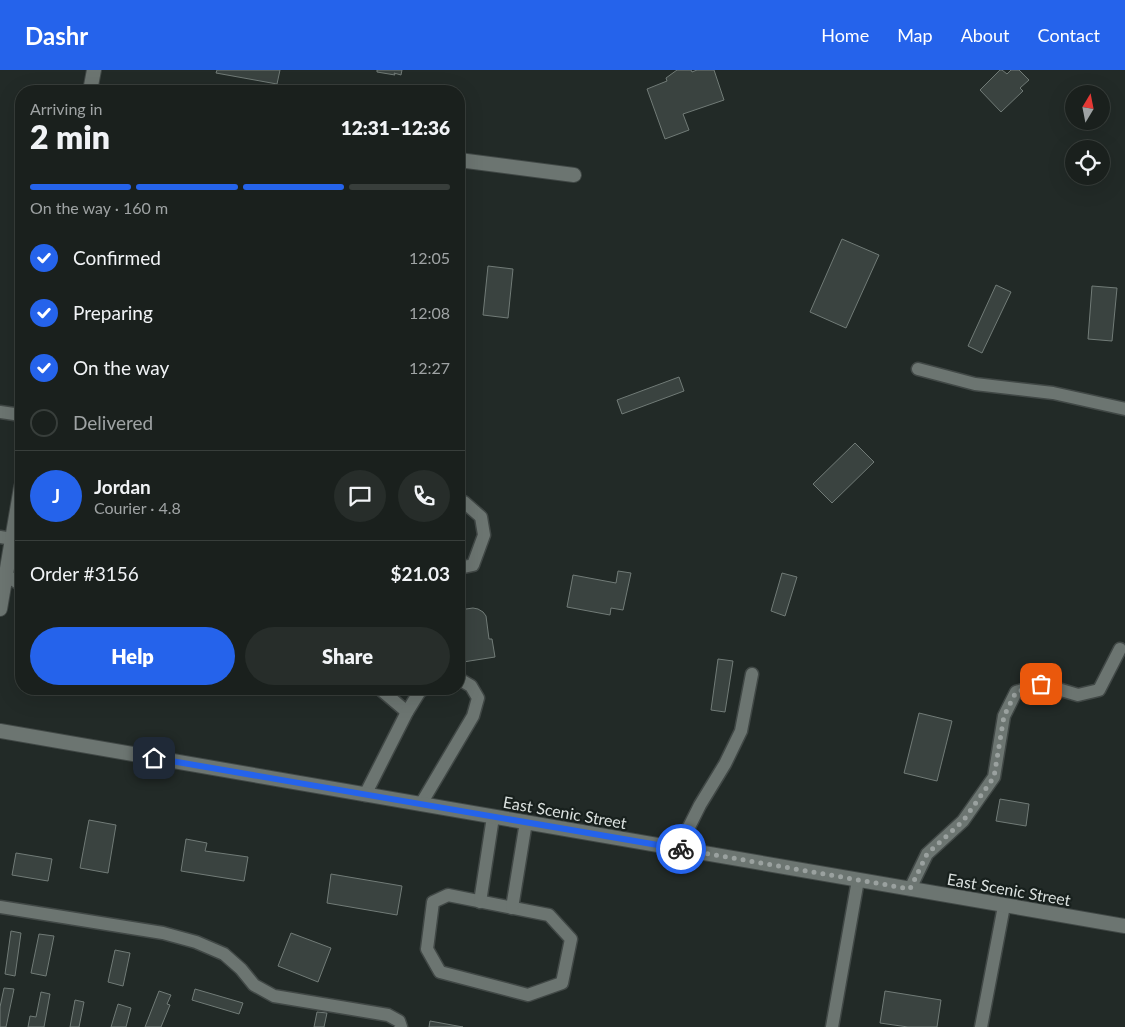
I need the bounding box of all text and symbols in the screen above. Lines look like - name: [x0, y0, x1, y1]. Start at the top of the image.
- text: Dashr: [25, 21, 88, 50]
- text: Home: [821, 24, 869, 46]
- text: Map: [897, 24, 933, 46]
- text: About: [961, 24, 1010, 46]
- text: Contact: [1038, 24, 1100, 46]
- north arrow: [1065, 85, 1110, 130]
- map controls: [1065, 85, 1110, 185]
- text: Arriving in: [30, 99, 103, 118]
- text: 12:31–12:36: [341, 116, 450, 139]
- text: 2 min: [30, 117, 110, 156]
- button: locate: [1065, 140, 1110, 185]
- text: On the way · 160 m: [30, 198, 168, 217]
- icon: check: [30, 244, 58, 272]
- text: Confirmed: [73, 246, 161, 269]
- text: 12:05: [409, 248, 450, 267]
- icon: check: [30, 299, 58, 327]
- text: Preparing: [73, 301, 153, 324]
- text: 12:08: [409, 303, 450, 322]
- icon: check: [30, 354, 58, 382]
- text: On the way: [73, 356, 169, 379]
- text: 12:27: [409, 358, 450, 377]
- text: Delivered: [73, 411, 153, 434]
- button: chat: [334, 470, 386, 522]
- button: phone: [398, 470, 450, 522]
- text: Jordan: [94, 475, 151, 498]
- text: J: [52, 484, 60, 507]
- text: Courier · 4.8: [94, 498, 181, 517]
- text: Order #3156: [30, 562, 139, 585]
- text: $21.03: [390, 562, 450, 585]
- button: Help: [30, 627, 235, 685]
- button: Share: [245, 627, 450, 685]
- pin: [1020, 663, 1062, 705]
- icon: bag: [1027, 670, 1055, 698]
- pin: [133, 737, 175, 779]
- icon: home: [140, 744, 168, 772]
- street label: East Scenic Street: [502, 792, 628, 832]
- courier: [656, 824, 706, 874]
- icon: bike: [667, 835, 695, 863]
- street label: East Scenic Street: [946, 869, 1072, 909]

